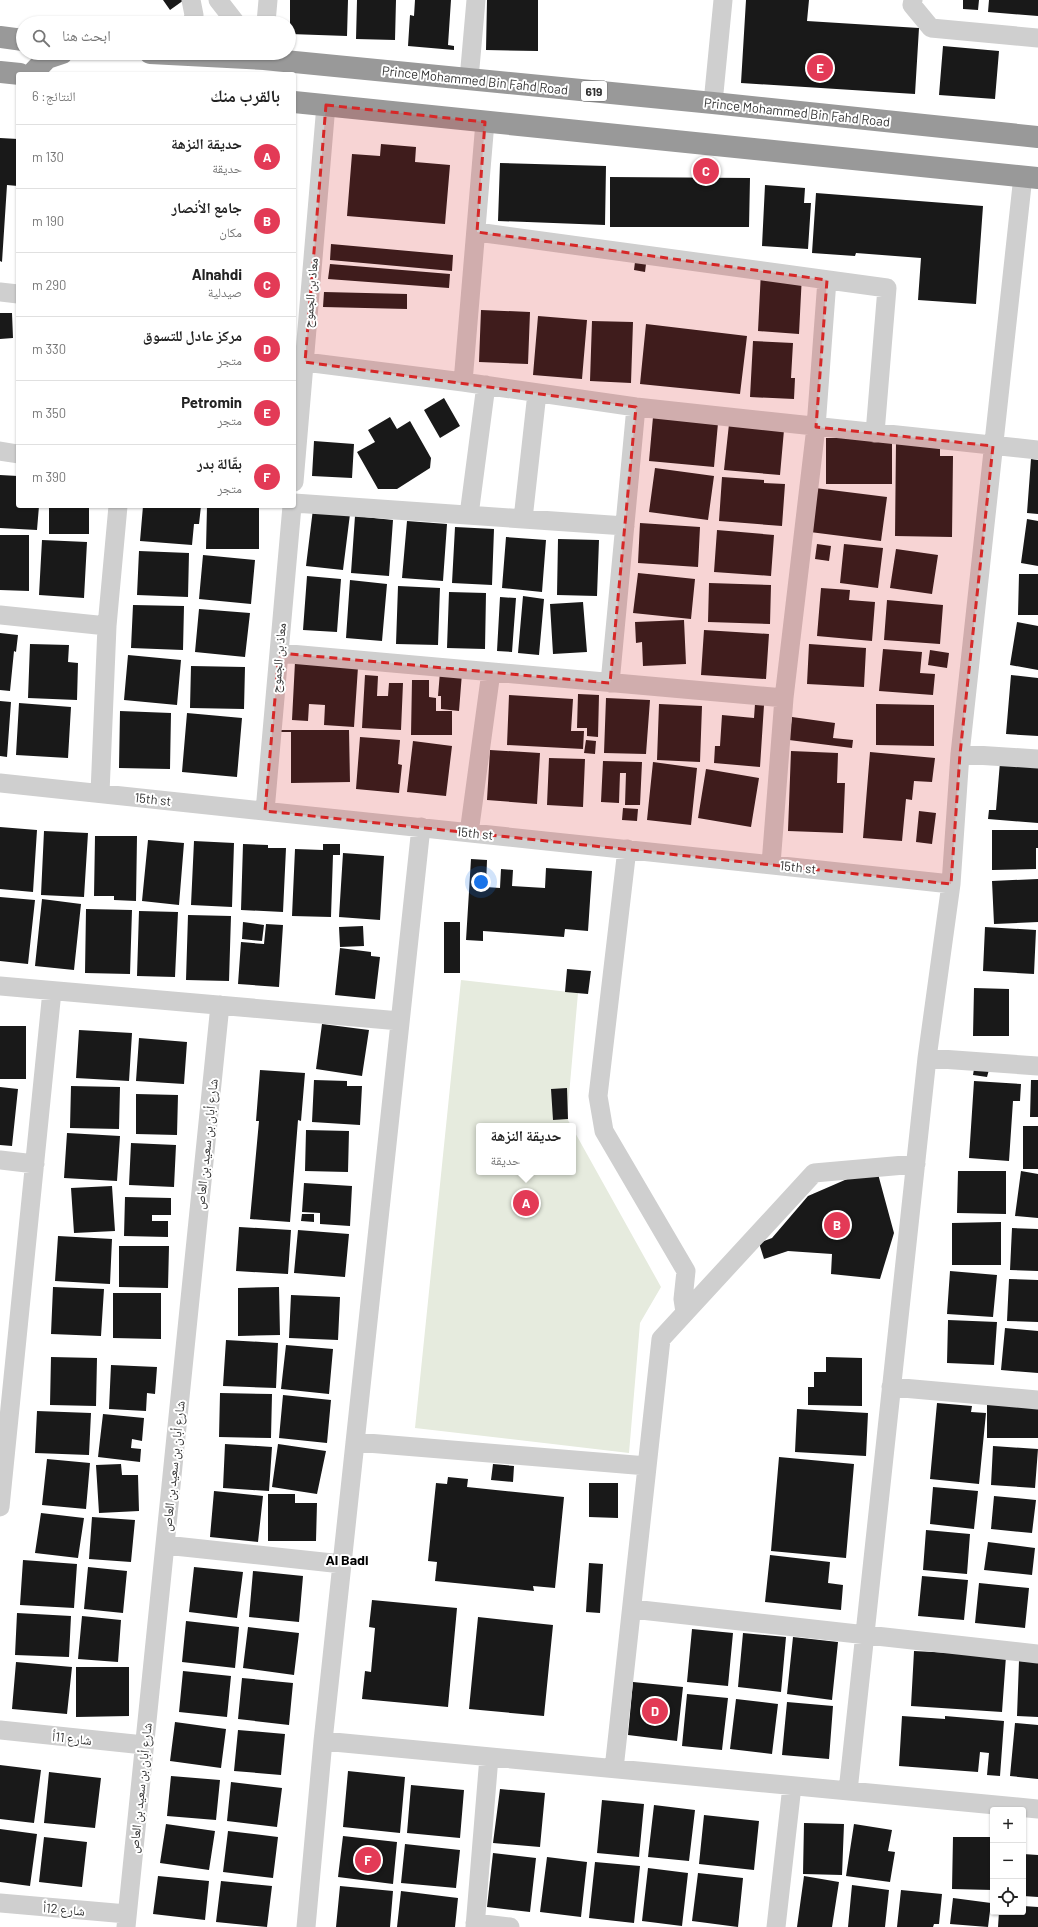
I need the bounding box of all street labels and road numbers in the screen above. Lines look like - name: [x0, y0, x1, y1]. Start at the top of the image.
- street label: Prince Mohammed Bin Fahd Road: [381, 62, 569, 98]
- road number: 619: [581, 81, 607, 101]
- street label: Prince Mohammed Bin Fahd Road: [703, 94, 891, 130]
- street label: معاذ بن الجموح: [299, 257, 323, 329]
- street label: معاذ بن الجموح: [267, 622, 291, 694]
- street label: 15th st: [134, 789, 172, 809]
- street label: 15th st: [456, 823, 494, 843]
- street label: 15th st: [779, 857, 817, 877]
- street label: شارع أبان بن سعيد بن العاص: [191, 1078, 223, 1210]
- street label: شارع أبان بن سعيد بن العاص: [158, 1400, 190, 1532]
- street label: شارع أبان بن سعيد بن العاص: [125, 1722, 157, 1854]
- street label: شارع 11أ: [51, 1728, 93, 1750]
- street label: شارع 12أ: [42, 1899, 86, 1921]

